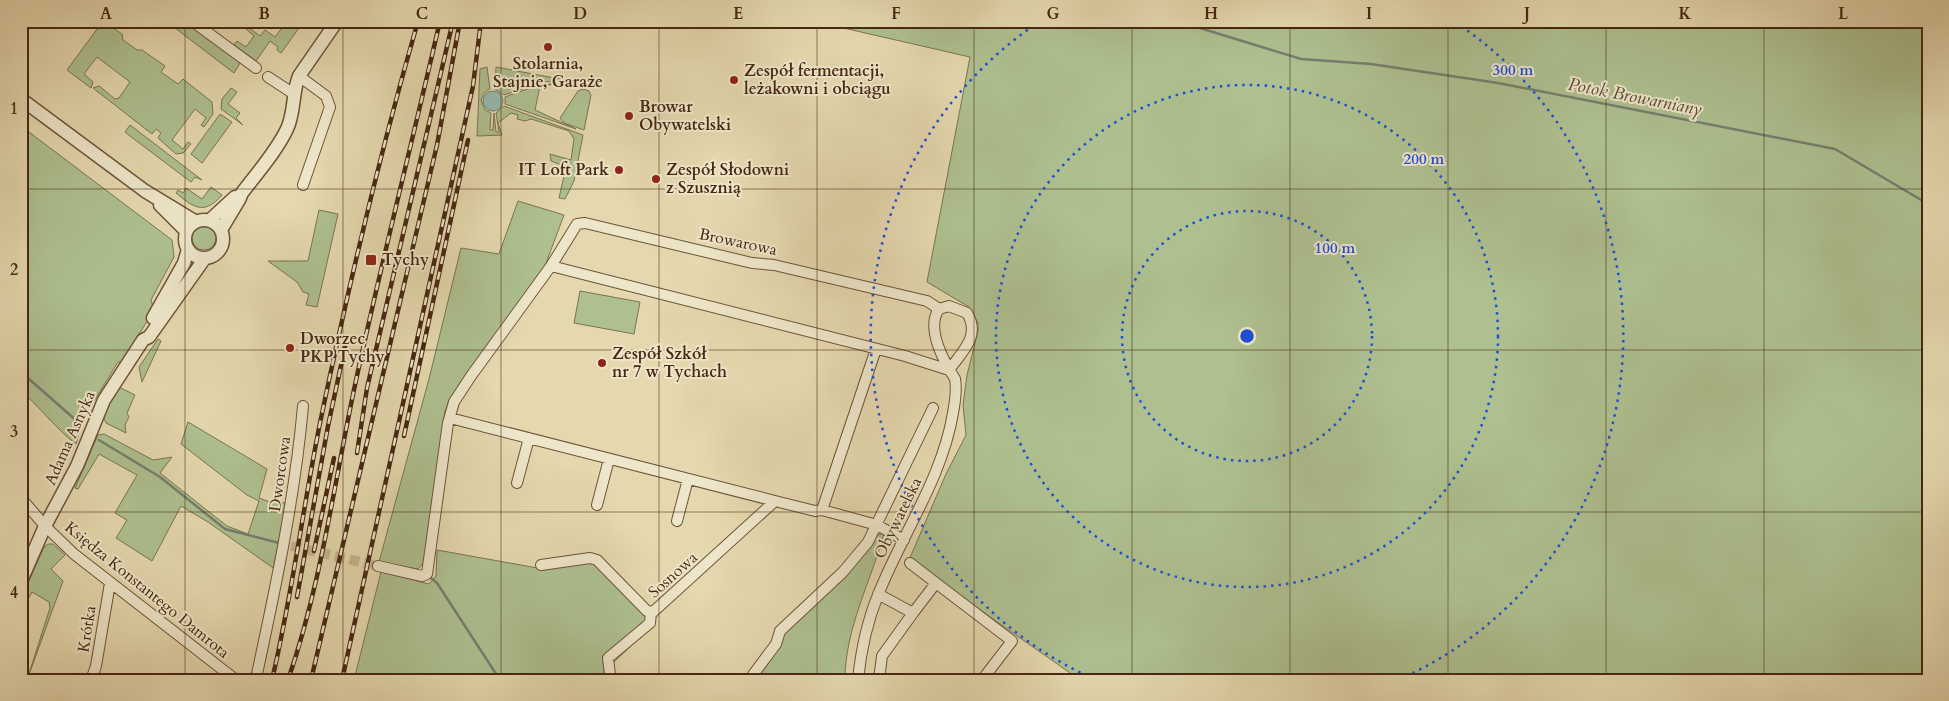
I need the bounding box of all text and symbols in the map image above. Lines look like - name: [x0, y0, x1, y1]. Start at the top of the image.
- text: A: [100, 3, 112, 25]
- text: B: [258, 3, 270, 25]
- text: C: [416, 3, 428, 25]
- text: D: [573, 3, 587, 25]
- text: E: [733, 3, 743, 25]
- text: F: [891, 3, 901, 25]
- text: G: [1046, 3, 1060, 25]
- text: H: [1204, 3, 1218, 25]
- text: I: [1366, 3, 1372, 25]
- text: J: [1522, 3, 1530, 25]
- text: K: [1679, 3, 1692, 25]
- text: L: [1838, 3, 1849, 25]
- marker: Stolarnia, Stajnie, Garaże: [542, 41, 554, 53]
- place label: Stolarnia, Stajnie, Garaże: [493, 53, 603, 93]
- place label: Zespół fermentacji, leżakowni i obciągu: [744, 60, 891, 100]
- text: 300 m: [1493, 60, 1534, 80]
- water label: Potok Browarniany: [1566, 72, 1704, 122]
- marker: Zespół fermentacji, leżakowni i obciągu: [728, 74, 740, 86]
- place label: Browar Obywatelski: [639, 96, 731, 136]
- text: 1: [10, 98, 18, 120]
- marker: Browar Obywatelski: [623, 110, 635, 122]
- text: 200 m: [1404, 149, 1445, 169]
- place label: IT Loft Park: [518, 159, 609, 181]
- place label: Zespół Słodowni z Szusznią: [666, 159, 789, 199]
- marker: IT Loft Park: [613, 164, 625, 176]
- marker: Zespół Słodowni z Szusznią: [650, 173, 662, 185]
- street label: Browarowa: [697, 223, 779, 261]
- text: 100 m: [1315, 238, 1356, 258]
- place label: Tychy: [382, 249, 429, 271]
- marker: Tychy: [364, 253, 378, 267]
- text: 2: [10, 259, 18, 281]
- centre of rings: [1238, 327, 1256, 345]
- place label: Dworzec PKP Tychy: [300, 328, 385, 368]
- marker: Dworzec PKP Tychy: [284, 342, 296, 354]
- place label: Zespół Szkół nr 7 w Tychach: [612, 343, 727, 383]
- marker: Zespół Szkół nr 7 w Tychach: [596, 357, 608, 369]
- street label: Adama Asnyka: [39, 387, 101, 489]
- text: 3: [10, 421, 18, 443]
- street label: Dworcowa: [264, 435, 296, 513]
- street label: Obywatelska: [869, 474, 927, 562]
- street label: Księdza Konstantego Damrota: [60, 517, 234, 663]
- street label: Sosnowa: [644, 547, 703, 603]
- text: 4: [10, 582, 18, 604]
- street label: Krótka: [72, 604, 102, 654]

